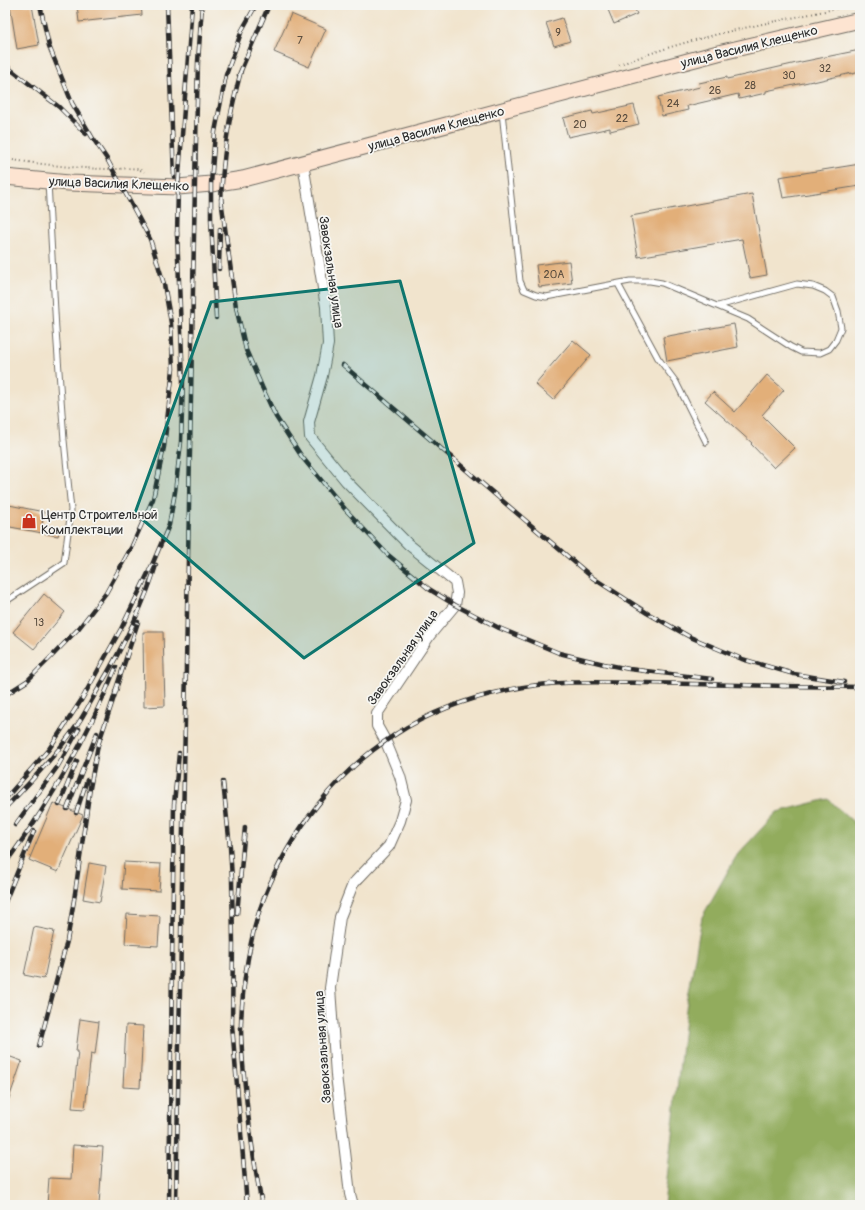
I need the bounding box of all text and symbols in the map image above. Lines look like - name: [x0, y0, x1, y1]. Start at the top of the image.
- street label: улица Василия Клещенко: [678, 22, 819, 72]
- house number: 9: [555, 26, 561, 39]
- house number: 7: [297, 34, 303, 47]
- house number: 32: [819, 62, 831, 75]
- house number: 30: [782, 69, 796, 82]
- house number: 28: [744, 79, 756, 92]
- house number: 26: [709, 84, 721, 97]
- house number: 24: [667, 97, 680, 110]
- street label: улица Василия Клещенко: [365, 103, 506, 155]
- house number: 22: [616, 112, 628, 125]
- house number: 20: [573, 118, 587, 131]
- street label: улица Василия Клещенко: [48, 174, 189, 194]
- street label: Завокзальная улица: [315, 215, 347, 329]
- house number: 20А: [544, 268, 564, 281]
- place label: Центр Строительной Комплектации: [41, 507, 157, 538]
- shop icon: Центр Строительной Комплектации: [20, 512, 38, 530]
- street label: Завокзальная улица: [364, 607, 442, 708]
- house number: 13: [34, 616, 44, 629]
- street label: Завокзальная улица: [311, 990, 335, 1104]

